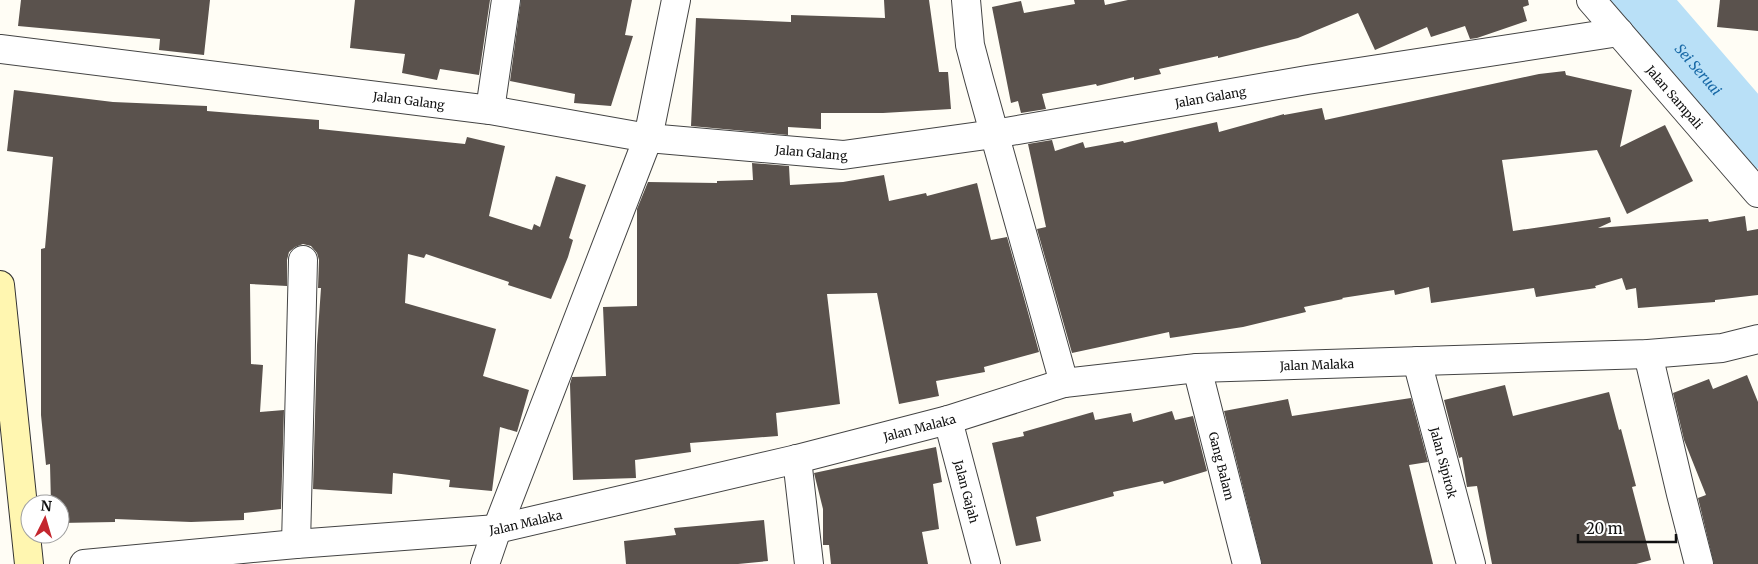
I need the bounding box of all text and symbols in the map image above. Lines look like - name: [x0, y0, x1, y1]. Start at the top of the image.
- water label: Sei Seruai: [1671, 40, 1725, 99]
- street label: Jalan Sampali: [1643, 61, 1706, 132]
- street label: Jalan Galang: [1173, 83, 1248, 110]
- street label: Jalan Galang: [371, 88, 446, 112]
- street label: Jalan Galang: [774, 142, 849, 163]
- street label: Jalan Malaka: [1279, 356, 1355, 373]
- street label: Jalan Malaka: [881, 410, 958, 444]
- street label: Jalan Sipirok: [1427, 424, 1461, 500]
- street label: Gang Balam: [1206, 430, 1238, 502]
- street label: Jalan Gajah: [951, 457, 982, 525]
- north arrow: [20, 494, 70, 544]
- text: N: [40, 497, 52, 515]
- street label: Jalan Malaka: [488, 506, 564, 537]
- scale bar: [1578, 512, 1676, 544]
- text: 20 m: [1586, 519, 1623, 538]

